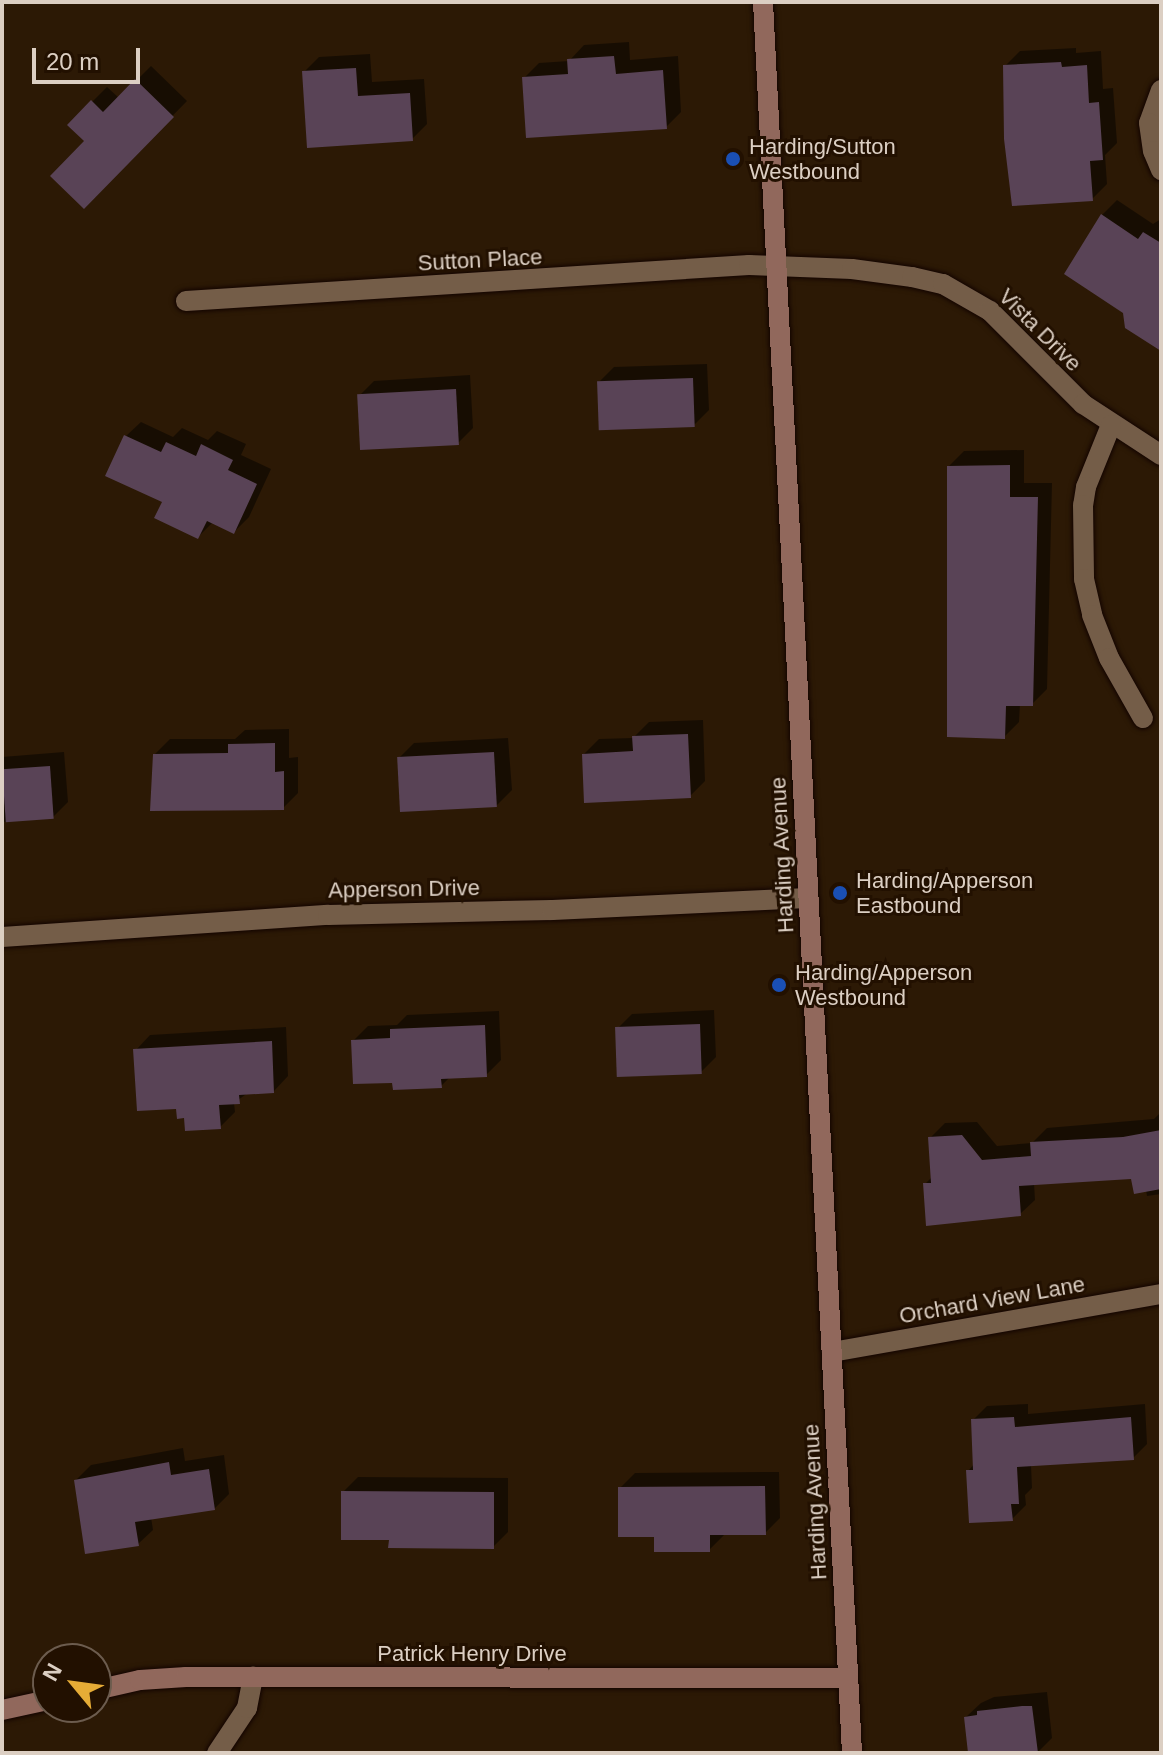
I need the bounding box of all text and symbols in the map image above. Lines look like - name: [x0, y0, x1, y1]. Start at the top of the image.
- scale bar: [36, 32, 144, 82]
- text: 20 m: [46, 48, 99, 75]
- place label: Harding/Sutton Westbound: [749, 133, 896, 184]
- marker: Harding/Sutton Westbound: [724, 150, 742, 168]
- street label: Sutton Place: [417, 244, 543, 276]
- street label: Vista Drive: [993, 283, 1087, 377]
- street label: Harding Avenue: [765, 776, 799, 934]
- place label: Harding/Apperson Eastbound: [856, 867, 1033, 918]
- street label: Apperson Drive: [328, 874, 480, 904]
- marker: Harding/Apperson Eastbound: [831, 884, 849, 902]
- place label: Harding/Apperson Westbound: [795, 959, 972, 1010]
- marker: Harding/Apperson Westbound: [770, 976, 788, 994]
- street label: Orchard View Lane: [897, 1271, 1087, 1329]
- street label: Harding Avenue: [798, 1423, 832, 1581]
- street label: Patrick Henry Drive: [377, 1641, 567, 1667]
- north arrow: [32, 1643, 112, 1723]
- text: N: [38, 1659, 67, 1685]

